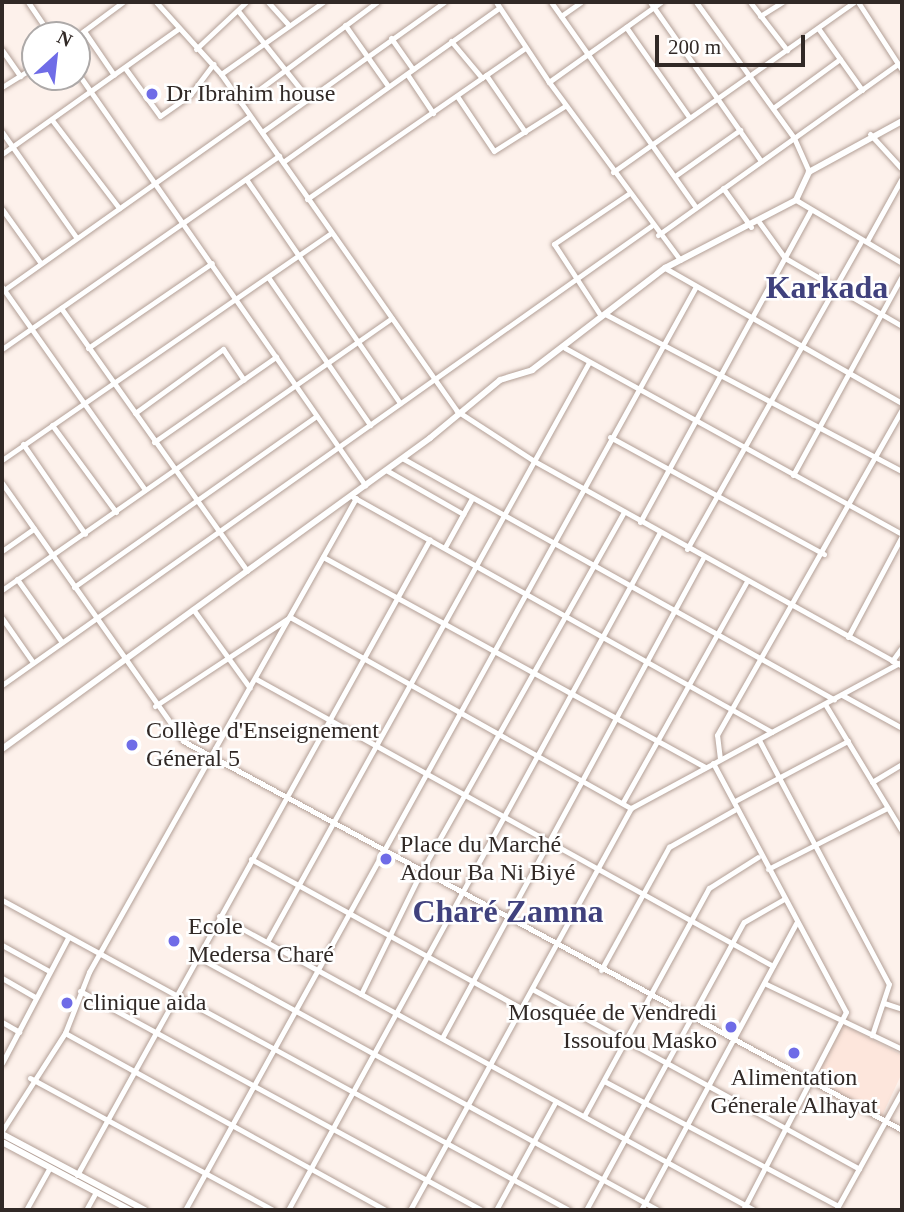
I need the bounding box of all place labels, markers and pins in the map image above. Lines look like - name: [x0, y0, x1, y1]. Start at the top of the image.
- place label: Dr Ibrahim house: [166, 80, 335, 108]
- marker: Dr Ibrahim house: [144, 86, 160, 102]
- place label: Collège d'Enseignement Géneral 5: [146, 717, 379, 773]
- marker: Collège d'Enseignement Géneral 5: [124, 737, 140, 753]
- place label: Place du Marché Adour Ba Ni Biyé: [400, 831, 575, 887]
- marker: Place du Marché Adour Ba Ni Biyé: [378, 851, 394, 867]
- place label: Ecole Medersa Charé: [188, 913, 334, 969]
- marker: Ecole Medersa Charé: [166, 933, 182, 949]
- place label: clinique aida: [83, 989, 206, 1017]
- marker: clinique aida: [57, 993, 77, 1013]
- place label: Mosquée de Vendredi Issoufou Masko: [508, 999, 717, 1055]
- marker: Mosquée de Vendredi Issoufou Masko: [723, 1019, 739, 1035]
- marker: Alimentation Génerale Alhayat: [786, 1045, 802, 1061]
- place label: Alimentation Génerale Alhayat: [710, 1064, 878, 1120]

